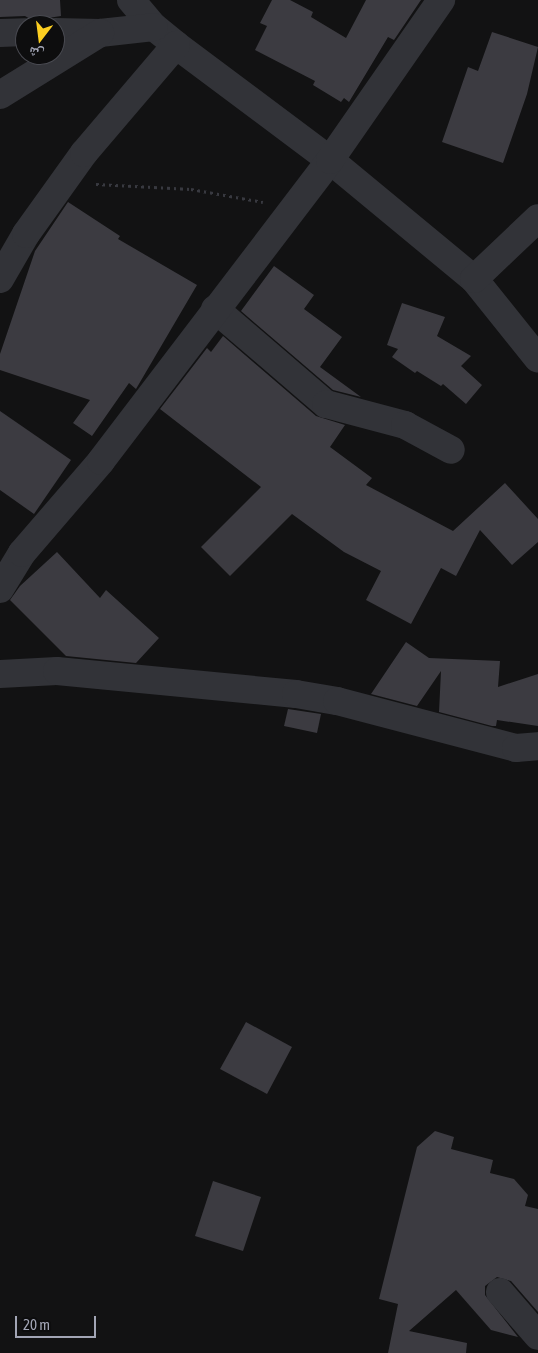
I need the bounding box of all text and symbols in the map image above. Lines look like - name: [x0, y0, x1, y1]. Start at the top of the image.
- north arrow: [15, 15, 65, 65]
- text: ش: [27, 44, 46, 63]
- scale bar: [18, 1306, 99, 1338]
- text: 20 m: [23, 1316, 50, 1333]

